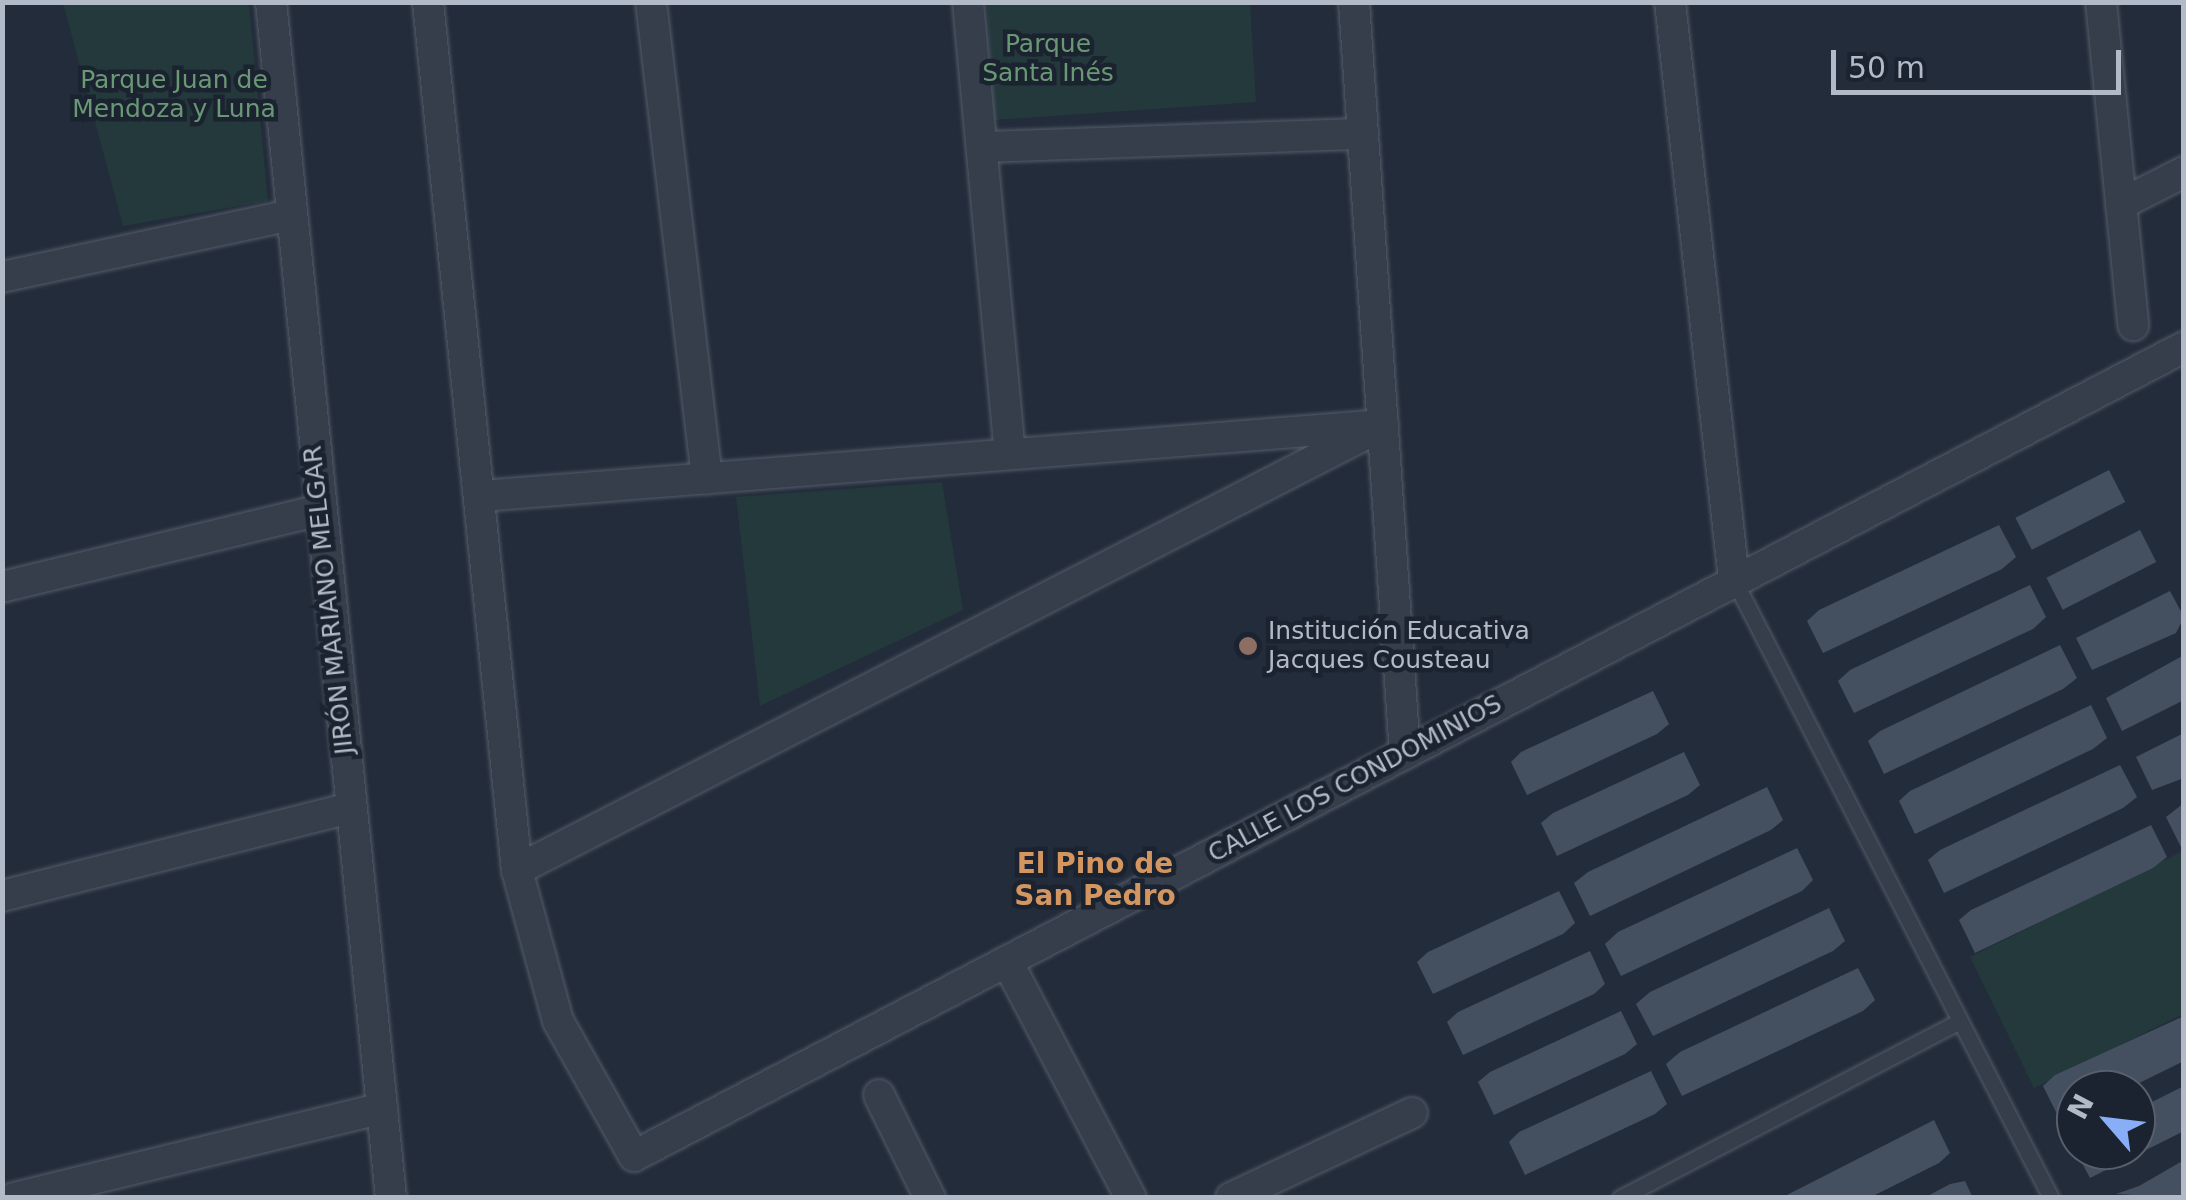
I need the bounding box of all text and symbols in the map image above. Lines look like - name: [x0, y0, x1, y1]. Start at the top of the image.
- park label: Parque Santa Inés: [982, 30, 1114, 89]
- scale bar: [1836, 30, 2126, 92]
- text: 50 m: [1848, 50, 1925, 85]
- park label: Parque Juan de Mendoza y Luna: [72, 66, 276, 125]
- street label: JIRÓN MARIANO MELGAR: [298, 444, 360, 756]
- place label: Institución Educativa Jacques Cousteau: [1268, 617, 1530, 676]
- marker: Institución Educativa Jacques Cousteau: [1237, 635, 1259, 657]
- street label: CALLE LOS CONDOMINIOS: [1203, 689, 1507, 869]
- district label: El Pino de San Pedro: [1014, 847, 1176, 913]
- north arrow: [2056, 1070, 2156, 1170]
- text: N: [2061, 1089, 2101, 1125]

